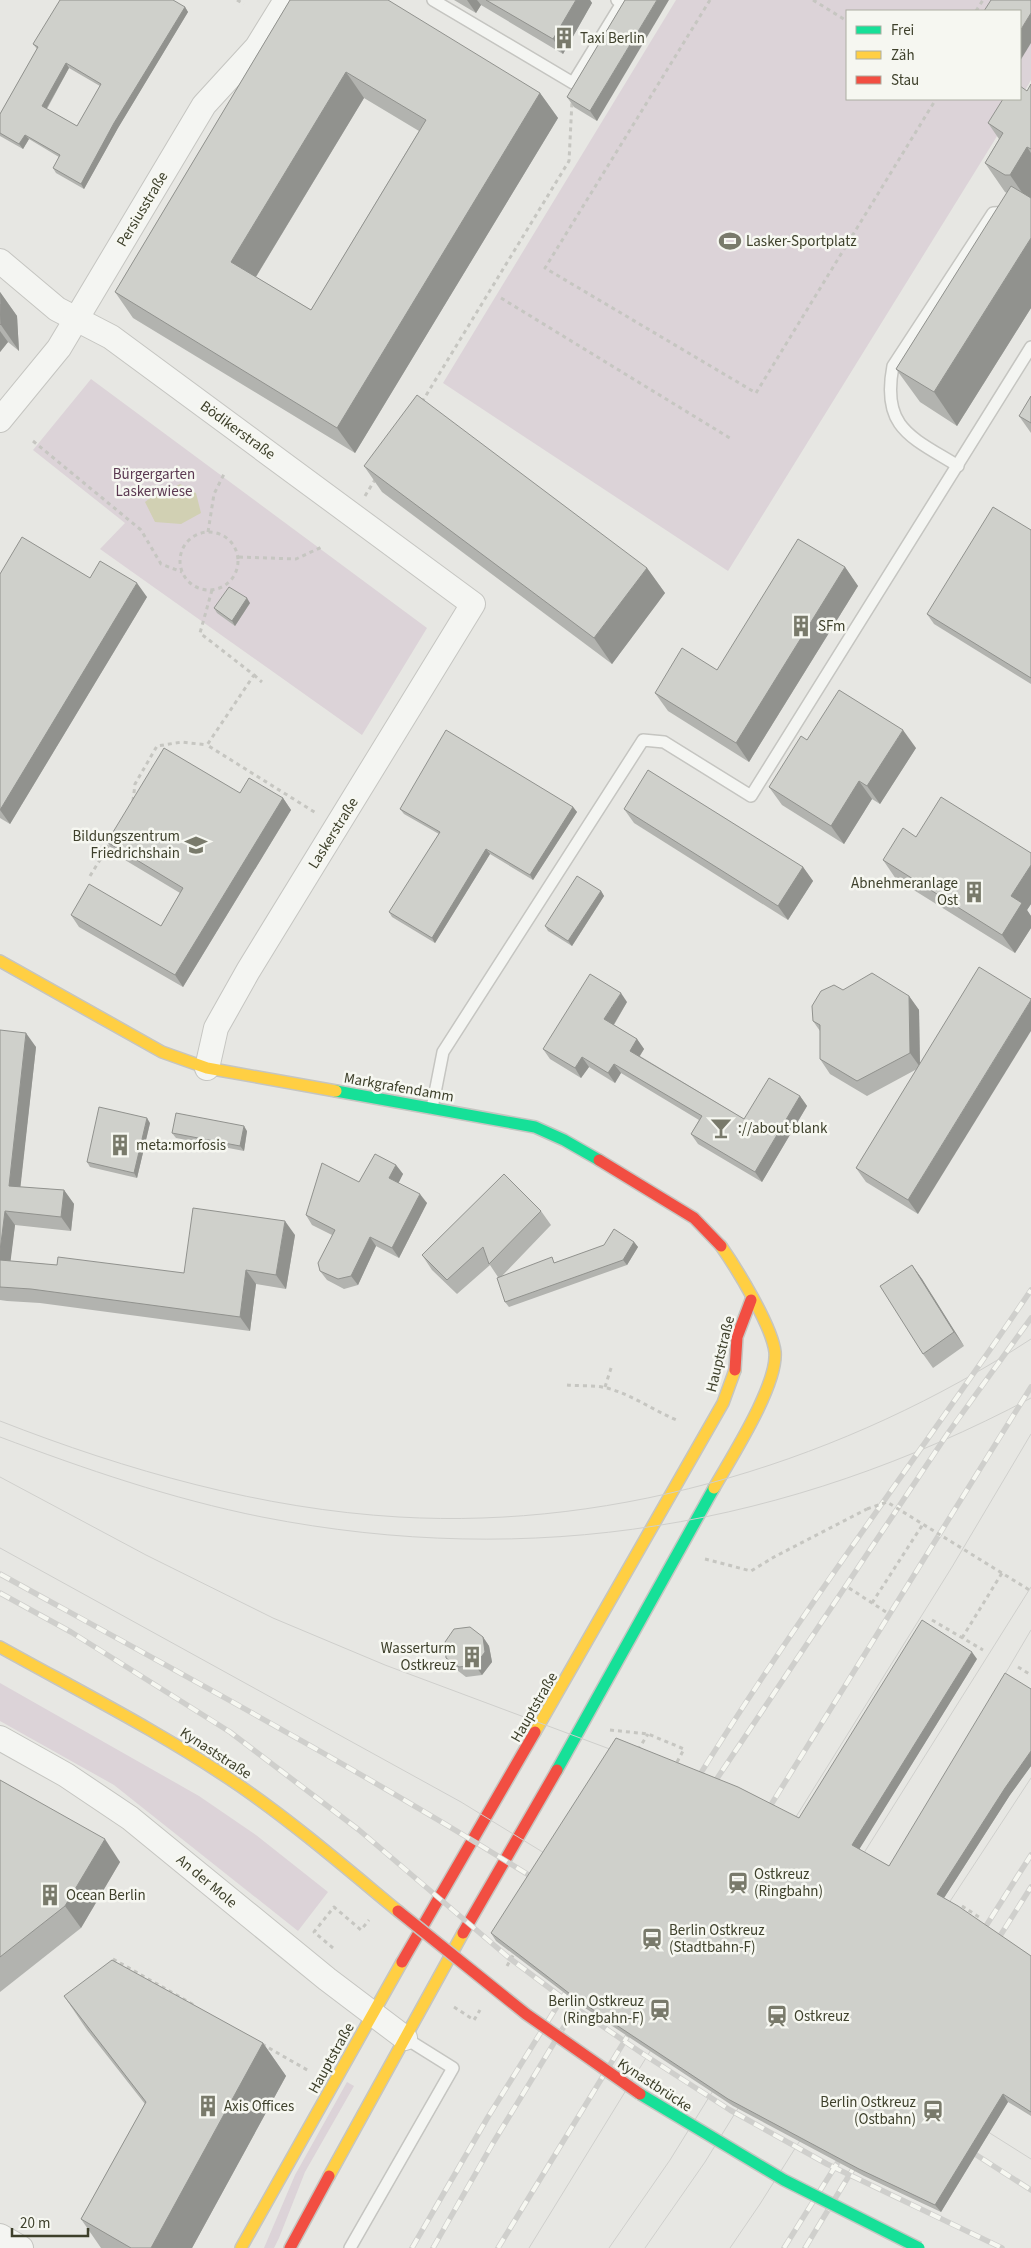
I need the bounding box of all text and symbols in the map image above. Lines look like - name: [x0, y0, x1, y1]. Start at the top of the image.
- legend: [846, 10, 1021, 100]
- text: Frei: [891, 20, 914, 41]
- building icon: Taxi Berlin: [551, 25, 577, 51]
- place label: Taxi Berlin: [580, 28, 645, 49]
- text: Zäh: [891, 45, 915, 66]
- text: Stau: [891, 70, 919, 91]
- street label: Persiusstraße: [112, 168, 173, 251]
- sports icon: Lasker-Sportplatz: [717, 228, 743, 254]
- place label: Lasker-Sportplatz: [746, 231, 857, 252]
- street label: Bödikerstraße: [196, 396, 280, 465]
- park label: Bürgergarten Laskerwiese: [113, 464, 195, 502]
- building icon: SFm: [788, 613, 814, 639]
- place label: SFm: [818, 616, 846, 637]
- street label: Laskerstraße: [303, 794, 364, 873]
- place label: Bildungszentrum Friedrichshain: [72, 826, 180, 864]
- school or university icon: Bildungszentrum Friedrichshain: [183, 832, 209, 858]
- place label: Abnehmeranlage Ost: [851, 873, 958, 911]
- building icon: Abnehmeranlage Ost: [961, 879, 987, 905]
- street label: Markgrafendamm: [342, 1067, 456, 1108]
- bar icon: ://about blank: [708, 1115, 734, 1141]
- place label: ://about blank: [738, 1118, 828, 1139]
- building icon: meta:morfosis: [107, 1132, 133, 1158]
- place label: meta:morfosis: [136, 1135, 226, 1156]
- street label: Hauptstraße: [701, 1314, 740, 1395]
- place label: Wasserturm Ostkreuz: [381, 1638, 456, 1676]
- building icon: Wasserturm Ostkreuz: [459, 1644, 485, 1670]
- street label: Hauptstraße: [506, 1668, 563, 1746]
- street label: Kynaststraße: [176, 1722, 256, 1784]
- street label: An der Mole: [172, 1850, 242, 1913]
- place label: Ostkreuz (Ringbahn): [754, 1864, 823, 1902]
- station icon: Ostkreuz (Ringbahn): [725, 1870, 751, 1896]
- building icon: Ocean Berlin: [37, 1882, 63, 1908]
- place label: Ocean Berlin: [66, 1885, 146, 1906]
- place label: Berlin Ostkreuz (Stadtbahn-F): [669, 1920, 765, 1958]
- station icon: Berlin Ostkreuz (Stadtbahn-F): [639, 1926, 665, 1952]
- place label: Berlin Ostkreuz (Ringbahn-F): [548, 1991, 644, 2029]
- station icon: Berlin Ostkreuz (Ringbahn-F): [647, 1997, 673, 2023]
- station icon: Ostkreuz: [764, 2003, 790, 2029]
- place label: Ostkreuz: [794, 2006, 849, 2027]
- street label: Hauptstraße: [303, 2019, 360, 2097]
- street label: Kynastbrücke: [613, 2053, 696, 2117]
- place label: Berlin Ostkreuz (Ostbahn): [820, 2092, 916, 2130]
- building icon: Axis Offices: [195, 2093, 221, 2119]
- place label: Axis Offices: [224, 2096, 294, 2117]
- station icon: Berlin Ostkreuz (Ostbahn): [920, 2098, 946, 2124]
- scale bar: [12, 2206, 89, 2238]
- text: 20 m: [20, 2213, 50, 2234]

